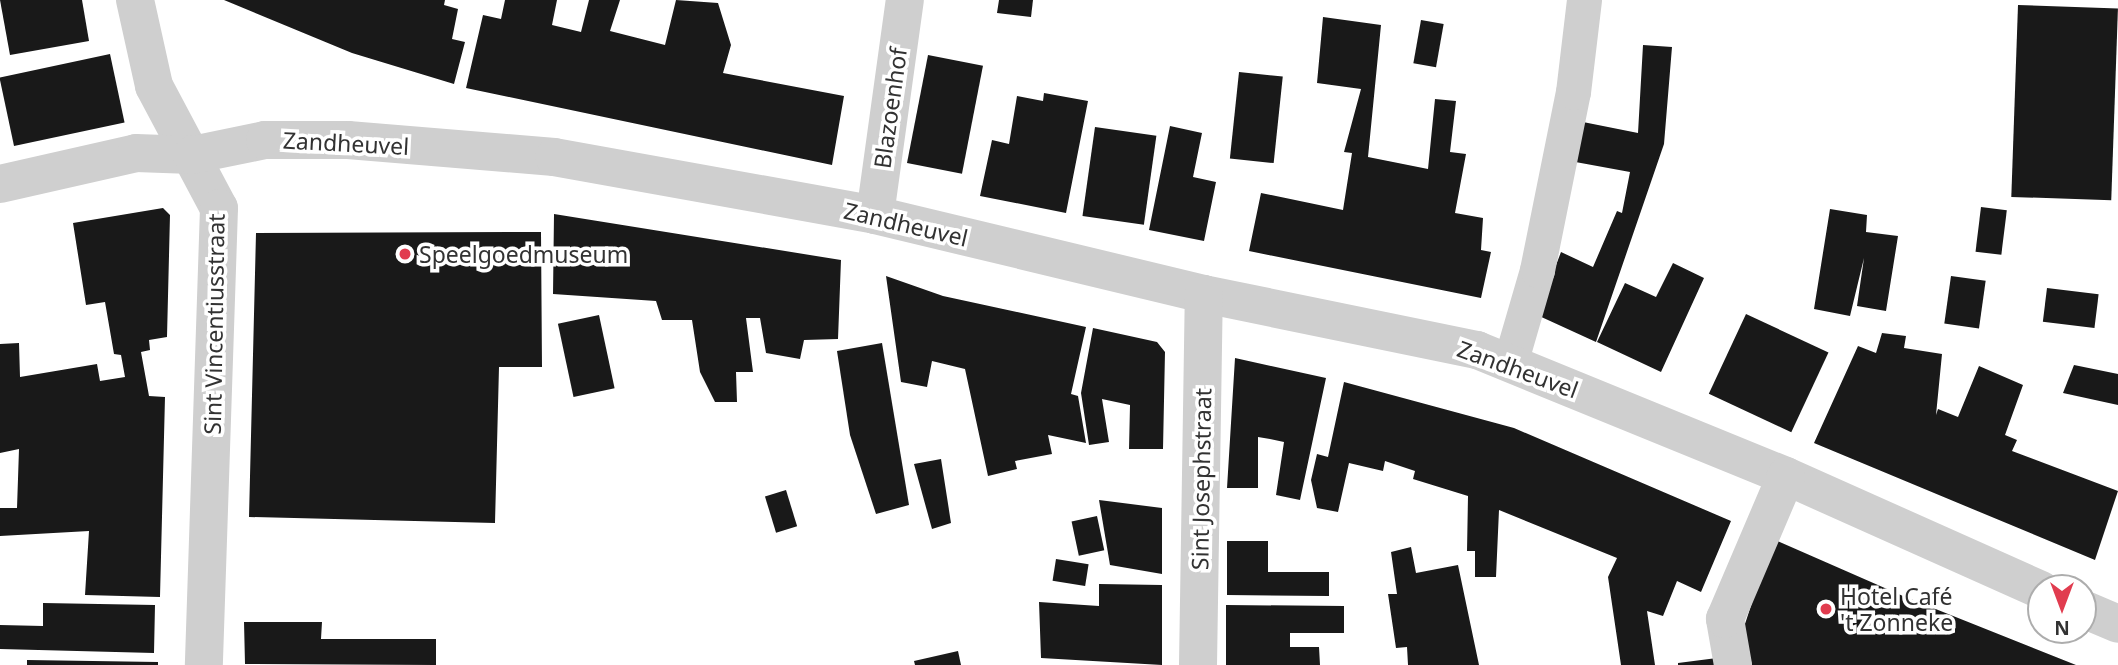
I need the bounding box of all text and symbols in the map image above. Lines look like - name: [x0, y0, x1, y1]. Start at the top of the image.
- street label: Blazoenhof: [868, 46, 912, 170]
- street label: Zandheuvel: [282, 126, 410, 160]
- street label: Zandheuvel: [841, 196, 971, 252]
- street label: Sint Vincentiusstraat: [198, 213, 230, 435]
- place label: Speelgoedmuseum: [419, 240, 628, 268]
- marker: Speelgoedmuseum: [397, 246, 413, 262]
- street label: Zandheuvel: [1454, 334, 1582, 404]
- street label: Sint Josephstraat: [1186, 388, 1216, 570]
- north arrow: [2027, 574, 2097, 644]
- place label: Hotel Café 't Zonneke: [1840, 582, 1953, 636]
- marker: Hotel Café 't Zonneke: [1818, 601, 1834, 617]
- text: N: [2054, 615, 2070, 641]

